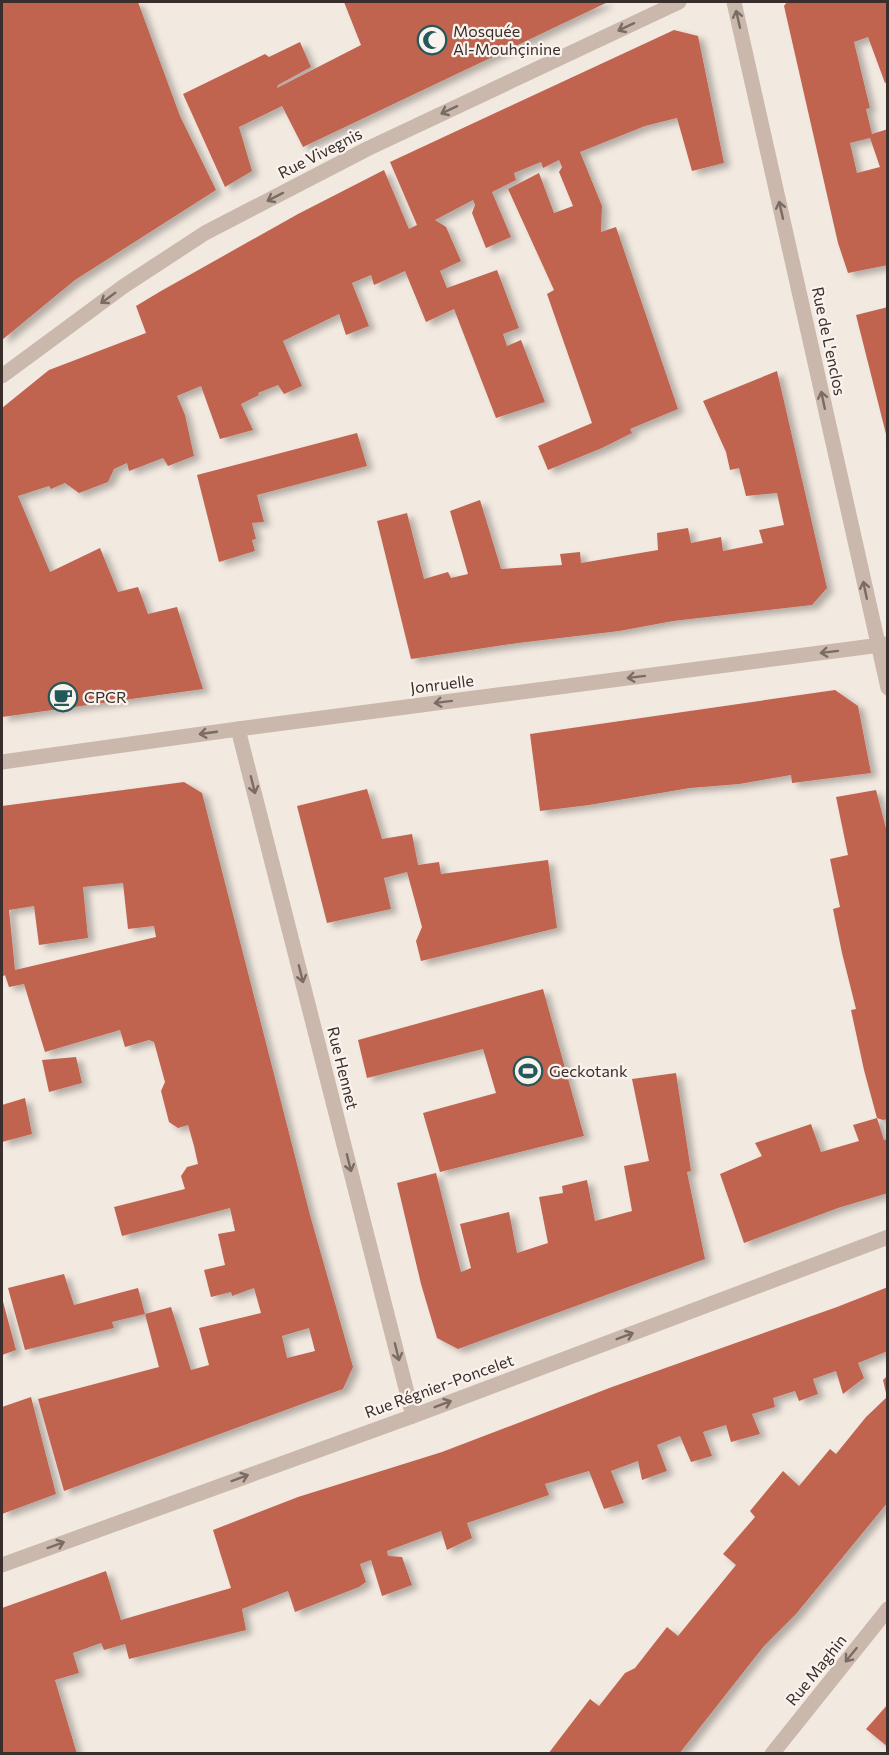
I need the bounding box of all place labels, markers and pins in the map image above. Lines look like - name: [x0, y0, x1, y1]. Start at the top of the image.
- place label: Mosquée Al-Mouhçinine: [453, 21, 561, 58]
- mosque icon: Mosquée Al-Mouhçinine: [416, 24, 448, 56]
- cafe icon: CPCR: [47, 681, 79, 713]
- place label: CPCR: [84, 687, 127, 706]
- sports icon: Geckotank: [512, 1055, 544, 1087]
- place label: Geckotank: [549, 1061, 628, 1080]

